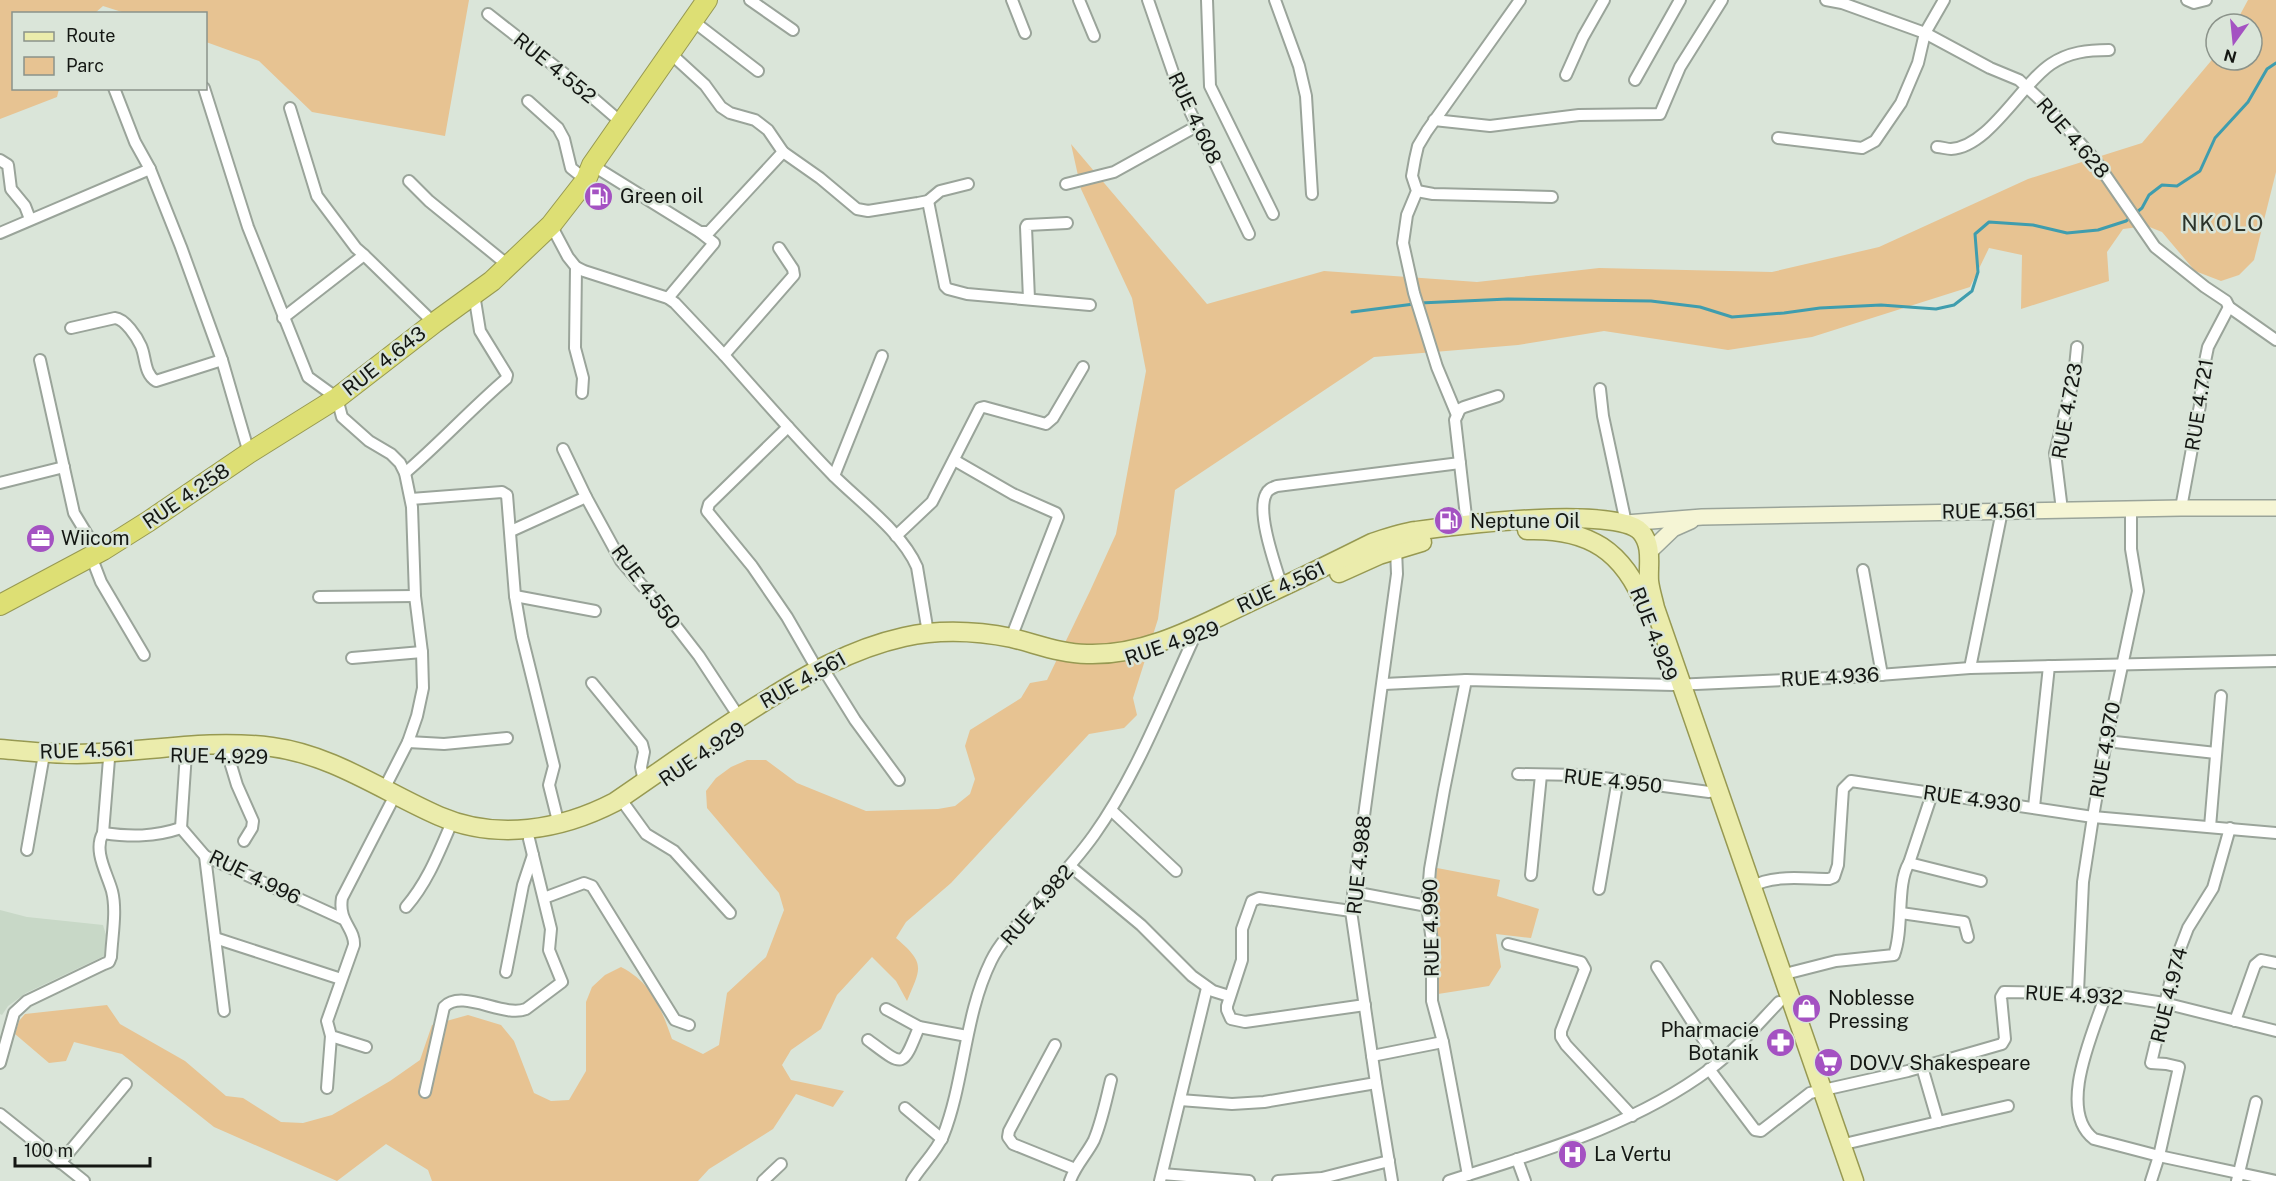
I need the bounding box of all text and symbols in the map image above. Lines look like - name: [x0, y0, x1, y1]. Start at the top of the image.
- legend: [12, 12, 207, 90]
- north arrow: [2204, 12, 2264, 72]
- text: Route: [66, 25, 115, 46]
- street label: RUE 4.552: [509, 28, 601, 108]
- text: N: [2222, 45, 2239, 67]
- text: Parc: [66, 55, 104, 76]
- street label: RUE 4.608: [1163, 68, 1227, 168]
- street label: RUE 4.628: [2032, 93, 2114, 183]
- fuel station icon: Green oil: [583, 180, 615, 212]
- place label: Green oil: [620, 184, 704, 208]
- district label: NKOLO: [2181, 210, 2265, 236]
- street label: RUE 4.643: [338, 321, 430, 401]
- street label: RUE 4.721: [2180, 357, 2218, 453]
- street label: RUE 4.723: [2047, 361, 2087, 461]
- street label: RUE 4.258: [138, 458, 234, 534]
- street label: RUE 4.561: [1941, 498, 2037, 524]
- fuel station icon: Neptune Oil: [1433, 505, 1465, 537]
- place label: Neptune Oil: [1470, 509, 1580, 533]
- office icon: Wiicom: [24, 522, 56, 554]
- place label: Wiicom: [61, 526, 130, 550]
- street label: RUE 4.550: [607, 540, 685, 634]
- street label: RUE 4.561: [1233, 556, 1329, 618]
- street label: RUE 4.929: [1625, 584, 1683, 684]
- street label: RUE 4.929: [1122, 616, 1222, 670]
- street label: RUE 4.561: [756, 646, 850, 714]
- street label: RUE 4.936: [1780, 662, 1880, 692]
- street label: RUE 4.970: [2085, 700, 2125, 800]
- street label: RUE 4.929: [654, 717, 750, 791]
- street label: RUE 4.561: [39, 736, 135, 764]
- street label: RUE 4.929: [170, 743, 268, 769]
- street label: RUE 4.950: [1562, 764, 1664, 798]
- street label: RUE 4.930: [1922, 780, 2022, 818]
- street label: RUE 4.988: [1342, 814, 1376, 916]
- street label: RUE 4.996: [205, 845, 305, 909]
- street label: RUE 4.982: [996, 860, 1078, 950]
- street label: RUE 4.990: [1418, 879, 1444, 977]
- street label: RUE 4.974: [2146, 945, 2192, 1045]
- street label: RUE 4.932: [2024, 980, 2124, 1010]
- place label: Noblesse Pressing: [1828, 986, 1915, 1033]
- shop icon: Noblesse Pressing: [1791, 993, 1823, 1025]
- place label: Pharmacie Botanik: [1661, 1018, 1759, 1065]
- pharmacy icon: Pharmacie Botanik: [1764, 1026, 1796, 1058]
- supermarket icon: DOVV Shakespeare: [1812, 1047, 1844, 1079]
- place label: DOVV Shakespeare: [1849, 1051, 2030, 1075]
- scale bar: [15, 1130, 150, 1168]
- hospital icon: La Vertu: [1557, 1138, 1589, 1170]
- text: 100 m: [24, 1140, 73, 1161]
- place label: La Vertu: [1594, 1142, 1671, 1166]

